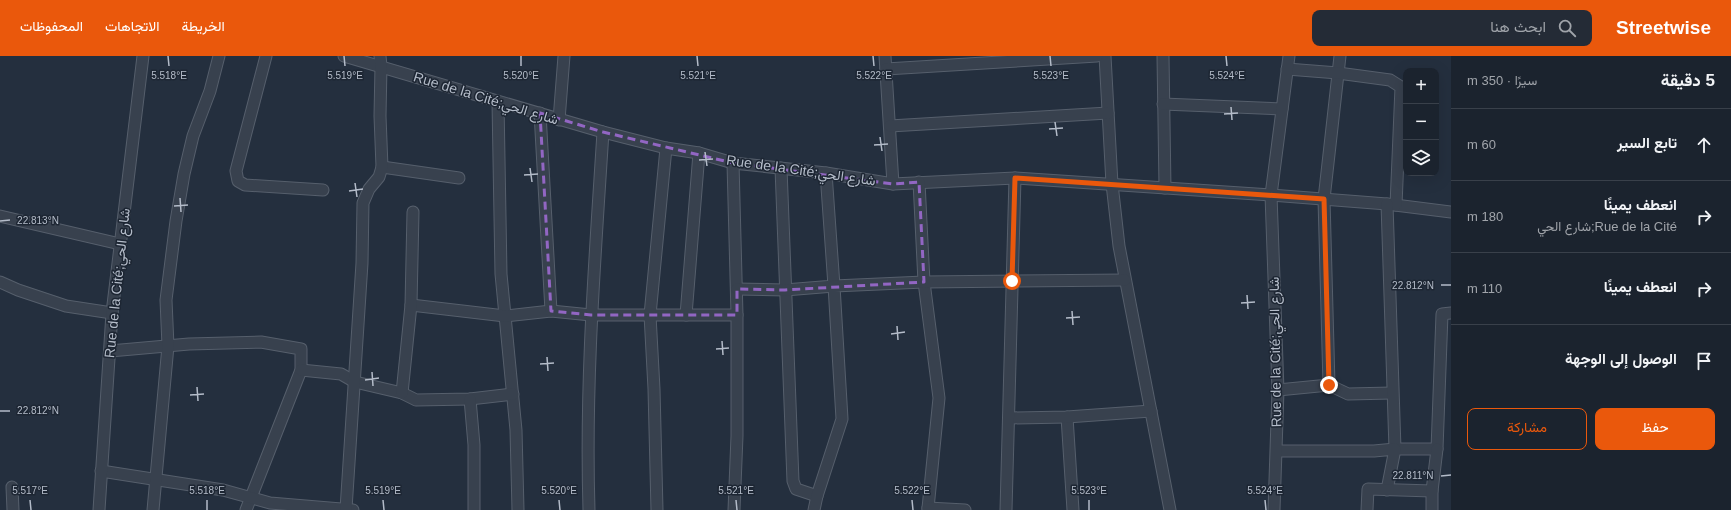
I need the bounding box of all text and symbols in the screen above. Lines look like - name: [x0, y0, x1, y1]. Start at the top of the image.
- search box: [1312, 10, 1592, 46]
- icon: search: [1556, 17, 1578, 39]
- text: Streetwise: [1616, 17, 1711, 38]
- text: المحفوظات: [20, 18, 83, 34]
- text: الاتجاهات: [105, 18, 159, 34]
- text: الخريطة: [181, 18, 225, 34]
- text: ابحث هنا: [1490, 18, 1546, 35]
- street label: Rue de la Cité;شارع الحي: [410, 68, 560, 131]
- map controls: [1403, 68, 1439, 176]
- button: +: [1403, 68, 1439, 104]
- text: 5.518°E: [151, 70, 187, 81]
- text: 5.519°E: [327, 70, 363, 81]
- text: 5.520°E: [503, 70, 539, 81]
- text: 5.521°E: [680, 70, 716, 81]
- text: 5.522°E: [856, 70, 892, 81]
- text: 5.523°E: [1033, 70, 1069, 81]
- text: 5.524°E: [1209, 70, 1245, 81]
- text: 5 دقيقة: [1661, 71, 1715, 90]
- text: سيرًا · 350 m: [1467, 73, 1537, 88]
- button: −: [1403, 104, 1439, 140]
- text: تابع السير: [1617, 134, 1677, 151]
- icon: ahead: [1693, 134, 1715, 156]
- text: 60 m: [1467, 137, 1496, 152]
- button: layers: [1403, 140, 1439, 176]
- street label: Rue de la Cité;شارع الحي: [725, 152, 877, 192]
- text: انعطف يمينًا: [1604, 196, 1677, 213]
- icon: right: [1693, 206, 1715, 228]
- street label: Rue de la Cité;شارع الحي: [101, 207, 137, 359]
- text: 180 m: [1467, 209, 1503, 224]
- text: 22.813°N: [17, 215, 59, 226]
- text: Rue de la Cité;شارع الحي: [1537, 219, 1677, 234]
- route start: [1003, 272, 1021, 290]
- street label: Rue de la Cité;شارع الحي: [1266, 277, 1288, 427]
- text: انعطف يمينًا: [1604, 278, 1677, 295]
- icon: right: [1693, 278, 1715, 300]
- text: 22.812°N: [1392, 280, 1434, 291]
- text: 110 m: [1467, 281, 1502, 296]
- text: الوصول إلى الوجهة: [1565, 350, 1677, 367]
- icon: arrive: [1693, 350, 1715, 372]
- route end: [1320, 376, 1338, 394]
- text: 22.812°N: [17, 405, 59, 416]
- button: مشاركة: [1467, 408, 1587, 450]
- button: حفظ: [1595, 408, 1715, 450]
- text: 22.811°N: [1392, 470, 1434, 481]
- text: 5.517°E: [12, 485, 48, 496]
- text: 5.518°E: [189, 485, 225, 496]
- text: 5.519°E: [365, 485, 401, 496]
- text: 5.520°E: [541, 485, 577, 496]
- text: 5.521°E: [718, 485, 754, 496]
- text: 5.522°E: [894, 485, 930, 496]
- text: 5.523°E: [1071, 485, 1107, 496]
- text: 5.524°E: [1247, 485, 1283, 496]

